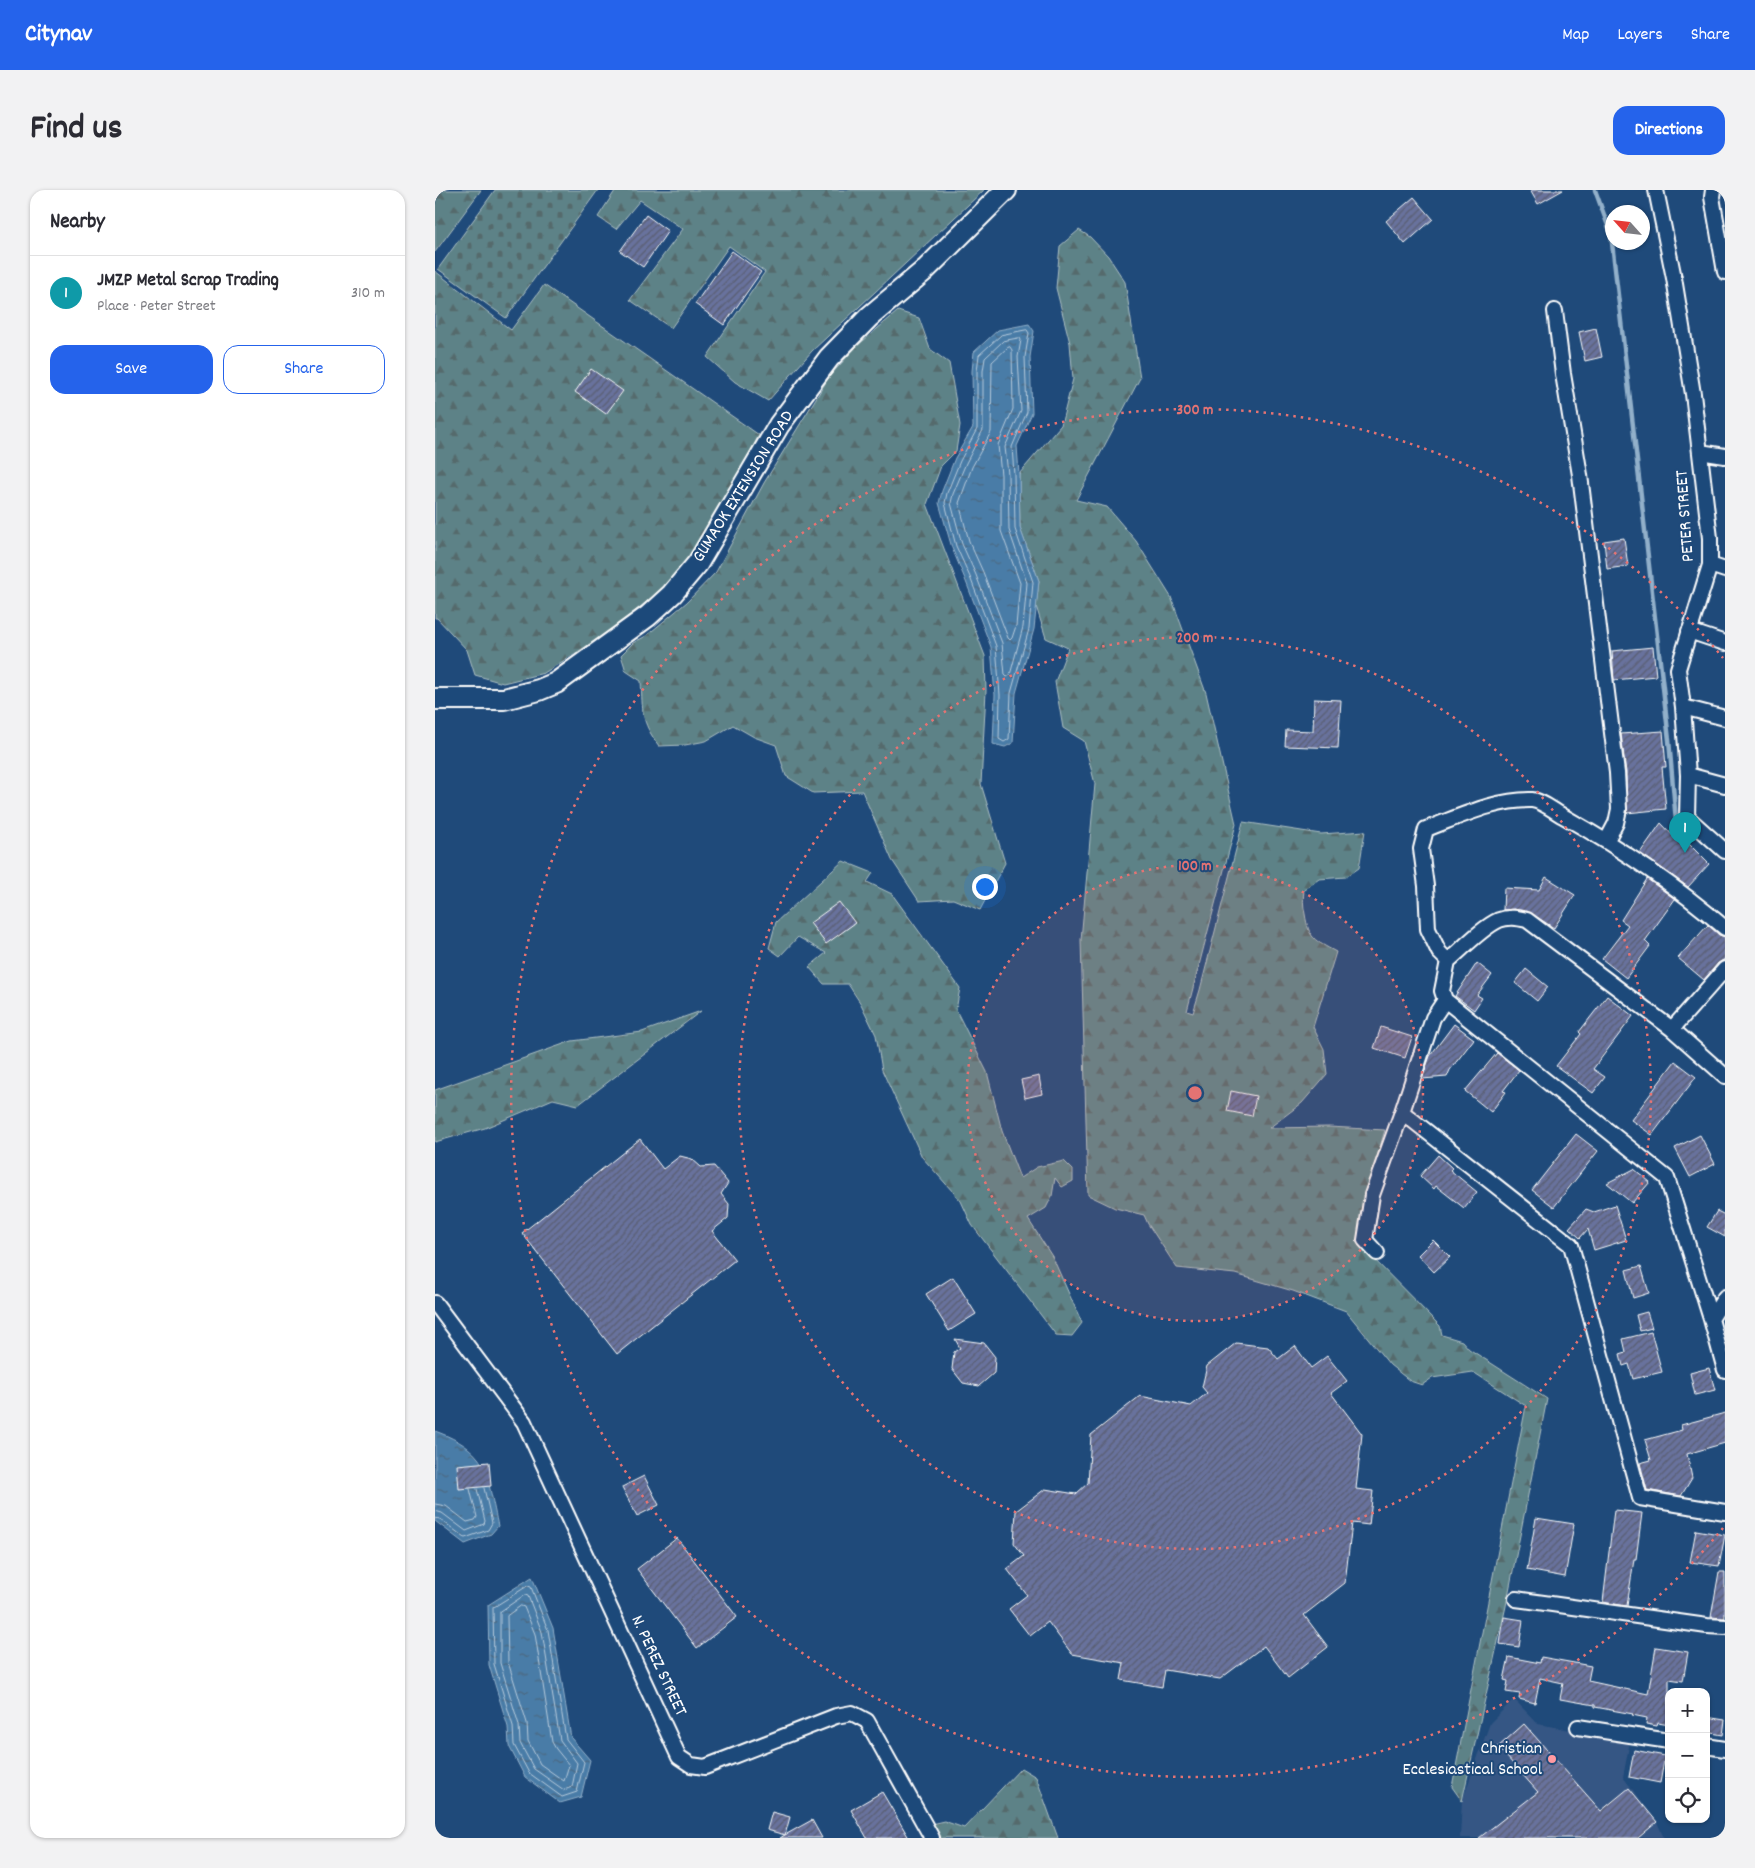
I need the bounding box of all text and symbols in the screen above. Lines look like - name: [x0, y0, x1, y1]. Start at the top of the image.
- text: Citynav: [25, 18, 92, 52]
- text: Map: [1562, 23, 1589, 48]
- text: Layers: [1617, 23, 1663, 48]
- text: Share: [1691, 23, 1730, 48]
- text: Find us: [30, 105, 122, 155]
- button: Directions: [1613, 106, 1725, 155]
- north arrow: [1605, 205, 1650, 250]
- text: Nearby: [50, 208, 105, 238]
- text: JMZP Metal Scrap Trading: [97, 268, 279, 295]
- text: 1: [64, 282, 68, 305]
- text: 310 m: [351, 282, 385, 305]
- text: Place · Peter Street: [97, 295, 216, 318]
- button: Save: [50, 345, 213, 394]
- button: Share: [223, 345, 385, 394]
- text: 300 m: [1177, 400, 1213, 422]
- street label: GUMAOK EXTENSION ROAD: [687, 406, 801, 568]
- street label: PETER STREET: [1670, 469, 1702, 563]
- text: 200 m: [1177, 628, 1213, 650]
- pin: 1: [1669, 812, 1701, 853]
- text: 100 m: [1178, 856, 1212, 878]
- your location: [972, 874, 998, 900]
- centre of rings: [1186, 1084, 1204, 1102]
- street label: N. PEREZ STREET: [624, 1611, 692, 1721]
- map controls: [1665, 1688, 1710, 1823]
- button: +: [1665, 1688, 1710, 1733]
- button: −: [1665, 1733, 1710, 1778]
- place label: Christian Ecclesiastical School: [1403, 1737, 1543, 1783]
- marker: Christian Ecclesiastical School: [1546, 1753, 1558, 1765]
- button: locate: [1665, 1778, 1710, 1823]

